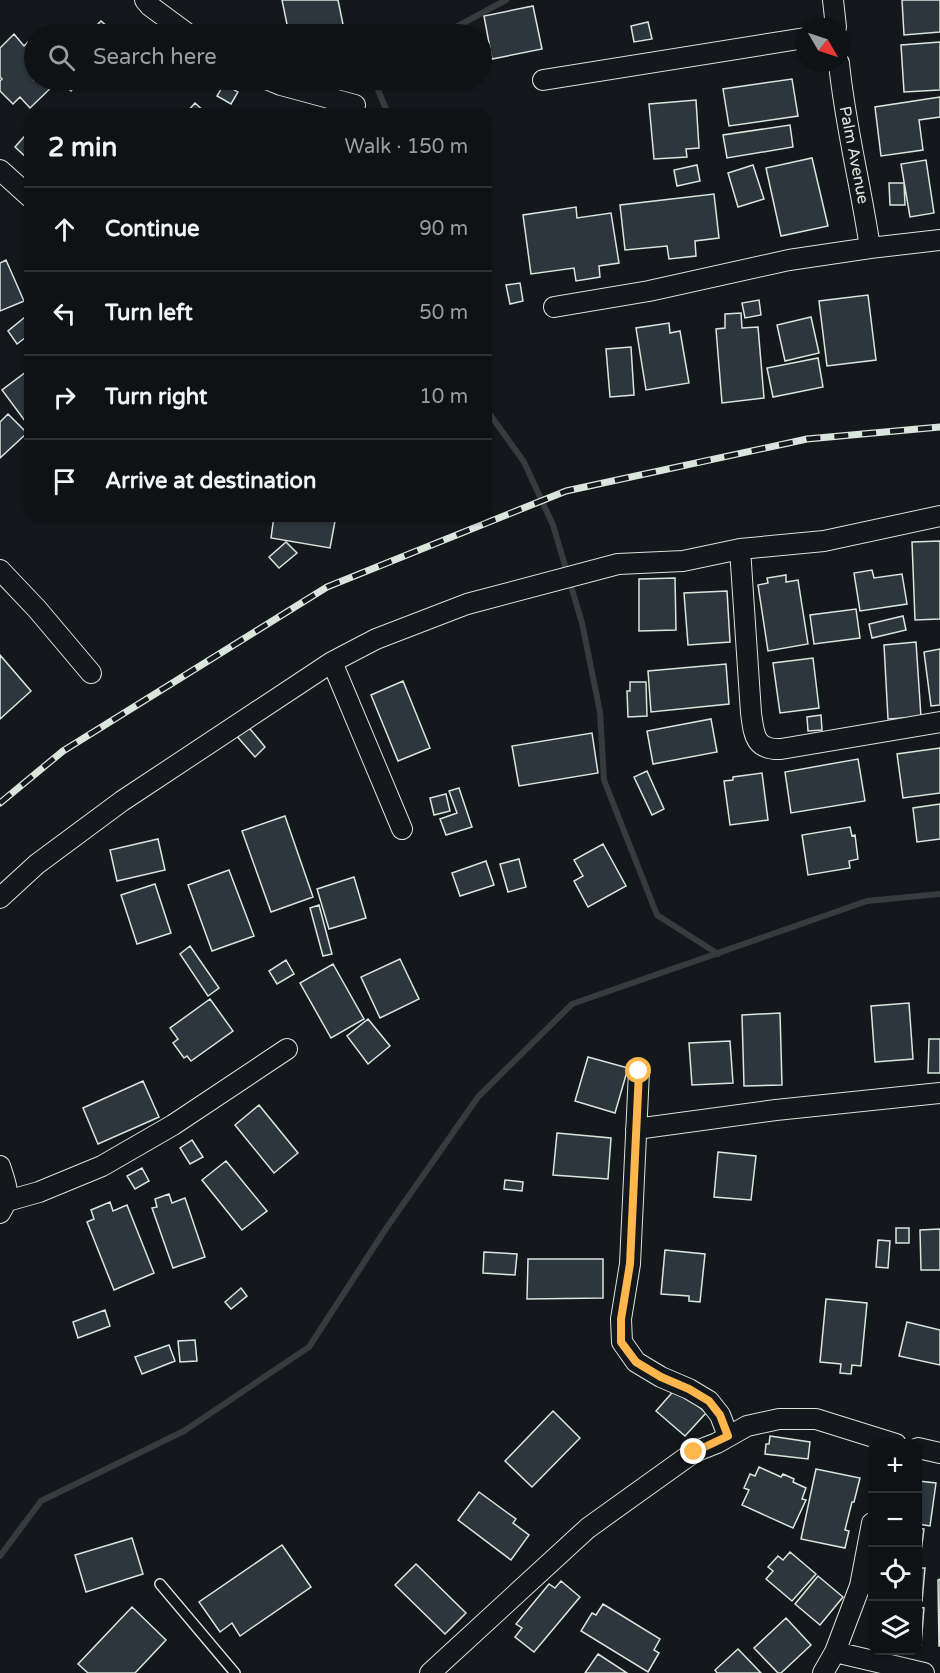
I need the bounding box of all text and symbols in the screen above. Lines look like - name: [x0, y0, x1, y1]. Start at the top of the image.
- north arrow: [796, 18, 850, 72]
- search box: [24, 24, 492, 90]
- icon: search: [45, 41, 78, 74]
- text: Search here: [93, 44, 217, 70]
- street label: Palm Avenue: [835, 104, 873, 206]
- text: 2 min: [48, 132, 117, 163]
- text: Walk · 150 m: [345, 135, 468, 159]
- icon: ahead: [48, 213, 81, 246]
- text: Continue: [105, 216, 200, 242]
- text: 90 m: [419, 217, 468, 241]
- icon: left: [48, 297, 81, 330]
- text: Turn left: [105, 300, 193, 326]
- text: 50 m: [419, 301, 468, 325]
- icon: right: [48, 381, 81, 414]
- text: Turn right: [105, 384, 207, 410]
- text: 10 m: [419, 385, 468, 409]
- icon: arrive: [48, 465, 81, 498]
- text: Arrive at destination: [105, 468, 316, 494]
- route start: [625, 1057, 651, 1083]
- route end: [680, 1438, 706, 1464]
- map controls: [868, 1439, 922, 1655]
- button: +: [868, 1439, 922, 1493]
- button: −: [868, 1493, 922, 1547]
- button: locate: [868, 1547, 922, 1601]
- button: layers: [868, 1601, 922, 1655]

